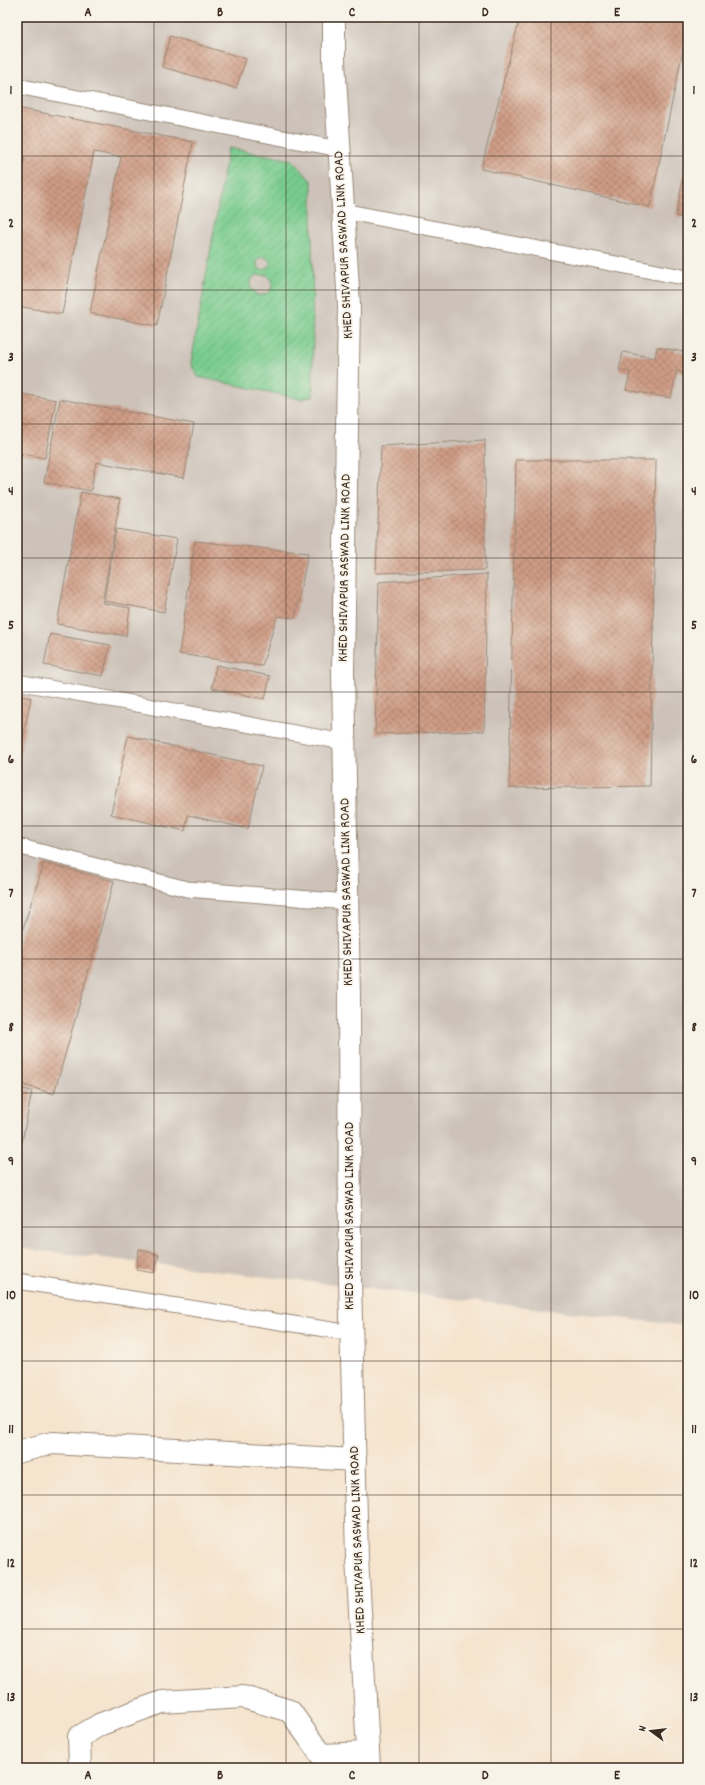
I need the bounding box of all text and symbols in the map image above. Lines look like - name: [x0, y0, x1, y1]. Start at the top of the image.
- text: A: [84, 4, 92, 23]
- text: B: [217, 4, 223, 23]
- text: C: [349, 4, 356, 23]
- text: D: [482, 4, 489, 23]
- text: E: [614, 4, 621, 23]
- text: 1: [10, 82, 13, 101]
- text: 1: [693, 82, 696, 101]
- street label: KHED SHIVAPUR SASWAD LINK ROAD: [329, 151, 359, 339]
- text: 2: [8, 215, 14, 234]
- text: 2: [691, 215, 697, 234]
- text: 3: [8, 349, 14, 368]
- text: 3: [691, 349, 697, 368]
- street label: KHED SHIVAPUR SASWAD LINK ROAD: [333, 474, 357, 662]
- text: 4: [8, 483, 14, 502]
- text: 4: [691, 483, 697, 502]
- text: 5: [8, 617, 14, 636]
- text: 5: [691, 617, 697, 636]
- text: 6: [8, 751, 15, 770]
- text: 6: [691, 751, 698, 770]
- street label: KHED SHIVAPUR SASWAD LINK ROAD: [335, 798, 359, 986]
- text: 7: [9, 885, 14, 904]
- text: 7: [692, 885, 697, 904]
- text: 8: [8, 1019, 14, 1038]
- text: 8: [691, 1019, 697, 1038]
- street label: KHED SHIVAPUR SASWAD LINK ROAD: [340, 1122, 360, 1310]
- text: 9: [8, 1153, 14, 1172]
- text: 9: [691, 1153, 697, 1172]
- text: 10: [6, 1287, 16, 1306]
- text: 10: [689, 1287, 699, 1306]
- text: 11: [8, 1421, 14, 1440]
- text: 11: [691, 1421, 697, 1440]
- street label: KHED SHIVAPUR SASWAD LINK ROAD: [345, 1446, 371, 1634]
- text: 12: [7, 1555, 16, 1574]
- text: 12: [690, 1555, 699, 1574]
- text: 13: [7, 1689, 16, 1708]
- text: 13: [690, 1689, 699, 1708]
- north arrow: [631, 1711, 671, 1751]
- text: N: [635, 1724, 652, 1734]
- text: A: [84, 1767, 92, 1785]
- text: B: [217, 1767, 223, 1785]
- text: C: [349, 1767, 356, 1785]
- text: D: [482, 1767, 489, 1785]
- text: E: [614, 1767, 621, 1785]

